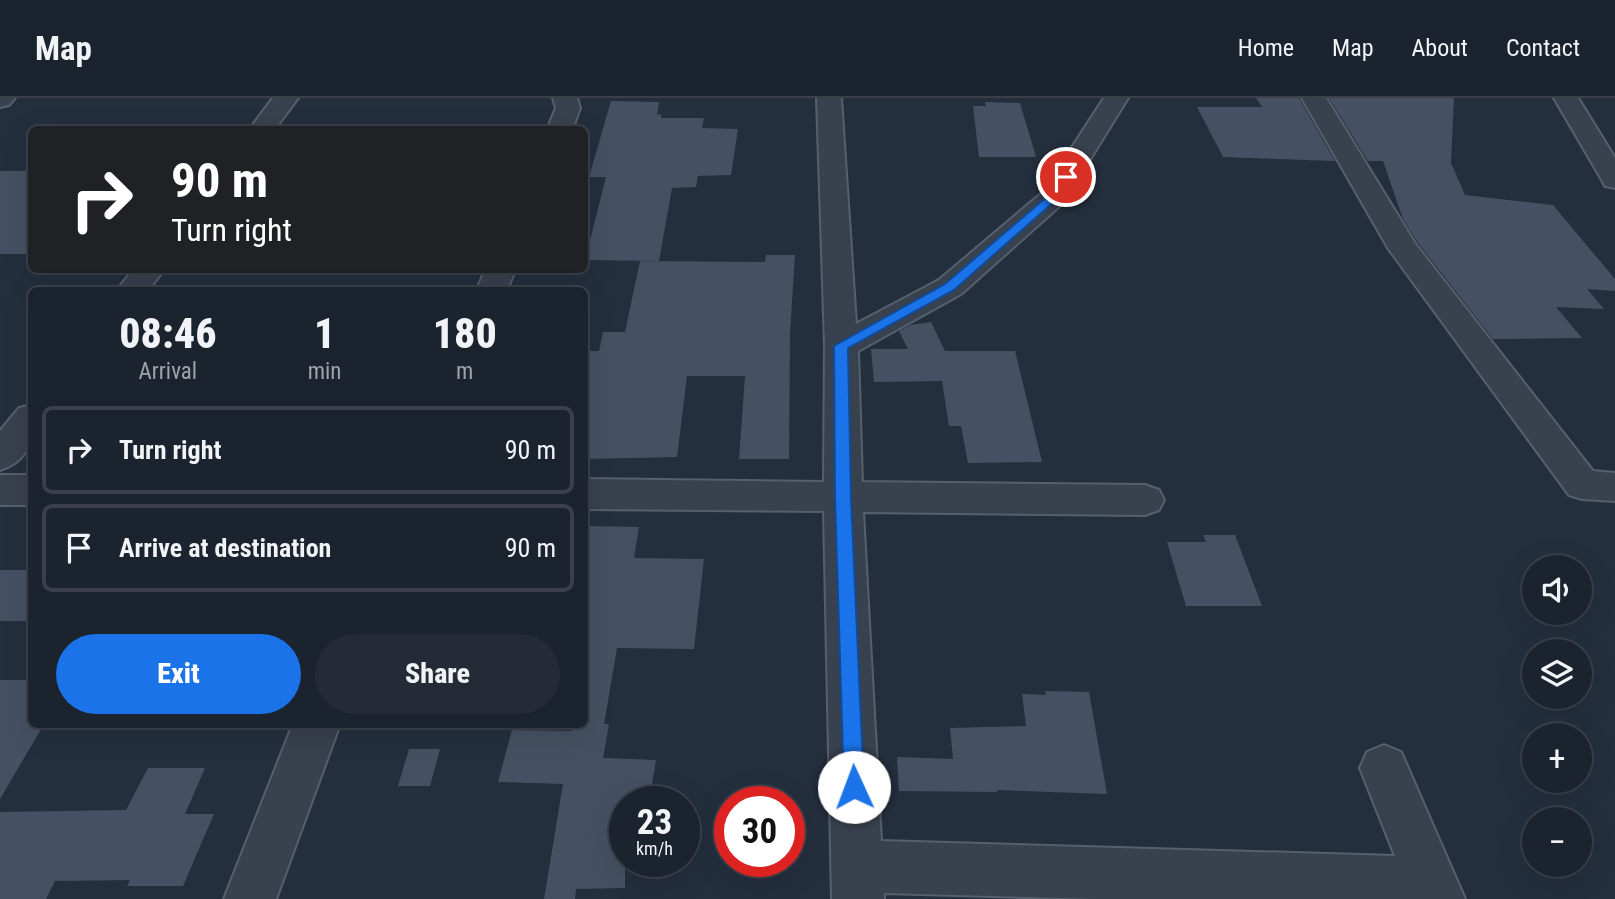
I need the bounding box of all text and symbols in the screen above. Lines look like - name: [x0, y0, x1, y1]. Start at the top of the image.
- text: Map: [35, 29, 92, 68]
- text: Home: [1238, 34, 1294, 62]
- text: Map: [1332, 34, 1374, 62]
- text: About: [1412, 34, 1468, 62]
- text: Contact: [1506, 34, 1580, 62]
- pin: [1036, 147, 1096, 207]
- text: 90 m: [171, 152, 268, 209]
- icon: right: [56, 154, 147, 245]
- icon: arrive: [1047, 158, 1085, 196]
- text: Turn right: [171, 211, 292, 249]
- text: 08:46: [119, 309, 216, 358]
- text: 1: [314, 309, 335, 358]
- text: 180: [433, 309, 497, 358]
- text: Arrival: [139, 358, 197, 385]
- text: min: [308, 358, 341, 385]
- text: m: [456, 358, 473, 385]
- icon: right: [60, 431, 98, 469]
- text: Turn right: [119, 435, 221, 465]
- text: 90 m: [505, 435, 556, 465]
- icon: arrive: [60, 529, 98, 567]
- text: Arrive at destination: [119, 533, 331, 563]
- text: 90 m: [505, 533, 556, 563]
- map controls: [1522, 555, 1592, 877]
- button: sound: [1522, 555, 1592, 625]
- button: Exit: [56, 634, 301, 714]
- button: Share: [315, 634, 560, 714]
- button: layers: [1522, 639, 1592, 709]
- button: +: [1522, 723, 1592, 793]
- position arrow: [817, 750, 891, 824]
- speed limit sign: 30: [714, 786, 805, 877]
- text: 23: [637, 802, 672, 843]
- button: −: [1522, 807, 1592, 877]
- text: km/h: [636, 838, 673, 859]

